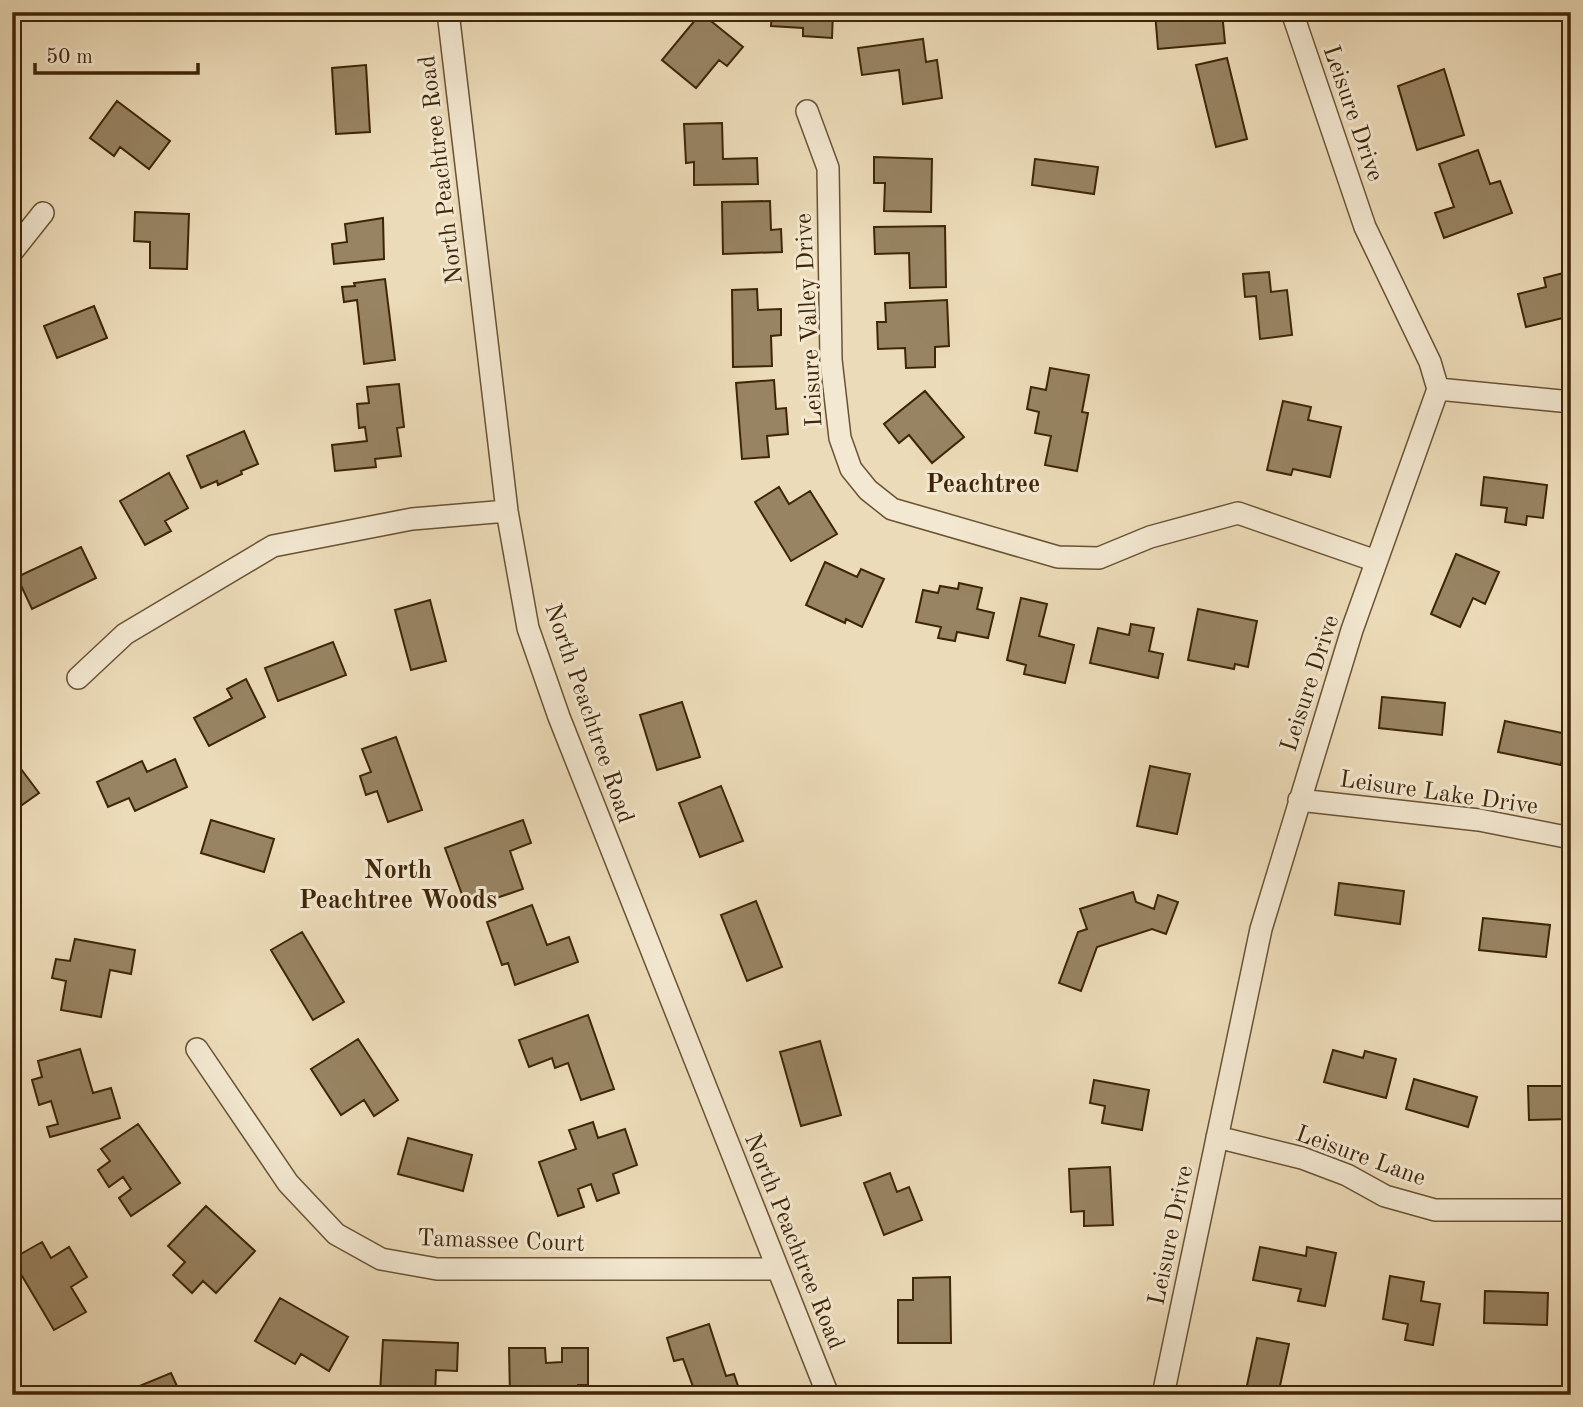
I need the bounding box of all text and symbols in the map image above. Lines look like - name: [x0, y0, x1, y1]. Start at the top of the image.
- scale bar: [35, 32, 198, 76]
- street label: Leisure Drive: [1318, 43, 1387, 185]
- text: 50 m: [46, 47, 93, 68]
- street label: North Peachtree Road: [416, 54, 468, 286]
- street label: Leisure Valley Drive: [792, 212, 828, 427]
- district label: Peachtree: [926, 472, 1040, 498]
- street label: North Peachtree Road: [539, 601, 637, 826]
- street label: Leisure Drive: [1278, 612, 1344, 755]
- street label: Leisure Lake Drive: [1338, 768, 1540, 820]
- district label: North Peachtree Woods: [299, 858, 497, 914]
- street label: Leisure Lane: [1292, 1122, 1428, 1191]
- street label: North Peachtree Road: [739, 1130, 847, 1353]
- street label: Leisure Drive: [1145, 1163, 1198, 1307]
- street label: Tamassee Court: [417, 1227, 585, 1257]

